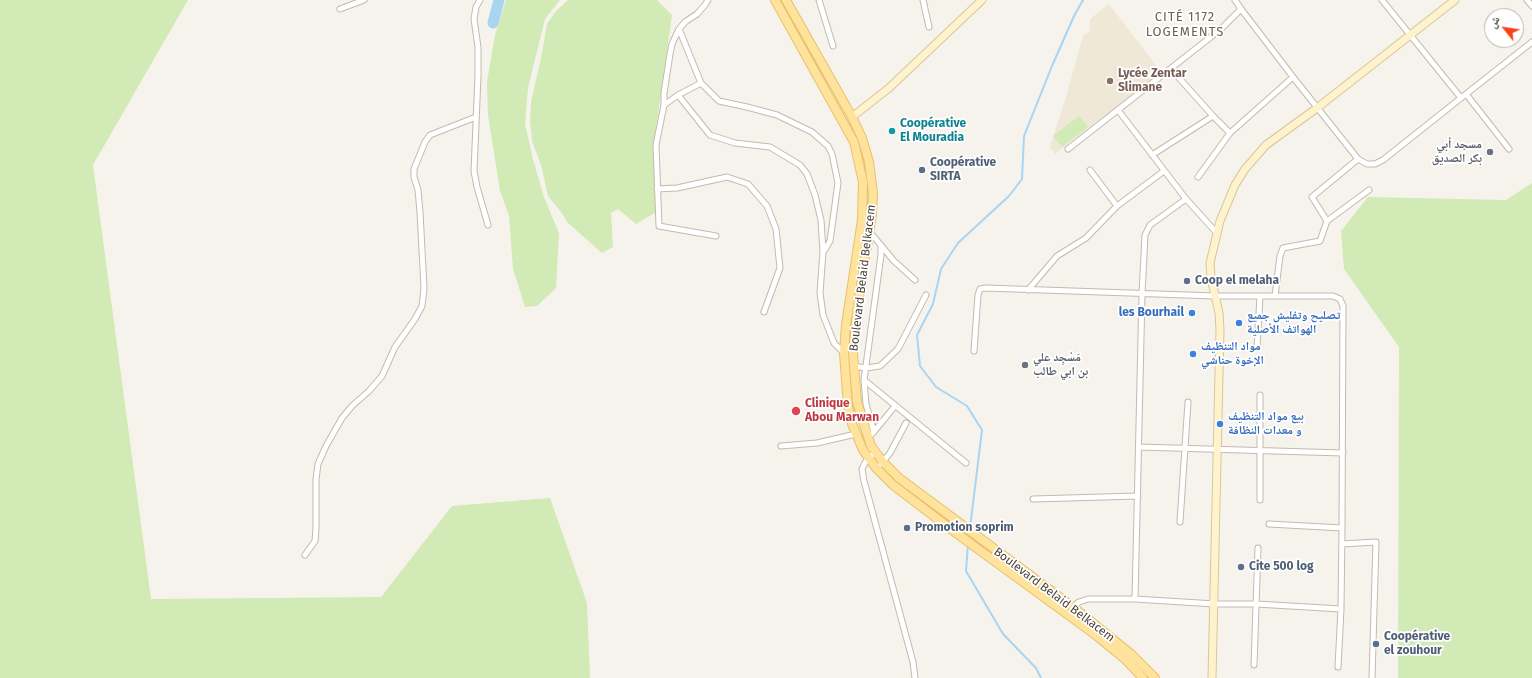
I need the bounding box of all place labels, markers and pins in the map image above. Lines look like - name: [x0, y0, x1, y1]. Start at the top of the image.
- place label: Lycée Zentar Slimane: [1118, 67, 1187, 95]
- marker: Lycée Zentar Slimane: [1105, 76, 1115, 86]
- place label: Coopérative El Mouradia: [900, 117, 966, 145]
- marker: Coopérative El Mouradia: [887, 126, 897, 136]
- place label: مسجد أبي بكر الصديق: [1432, 138, 1482, 166]
- marker: مسجد أبي بكر الصديق: [1485, 147, 1495, 157]
- place label: Coopérative SIRTA: [930, 156, 996, 184]
- marker: Coopérative SIRTA: [917, 165, 927, 175]
- place label: Coop el melaha: [1195, 274, 1279, 288]
- marker: Coop el melaha: [1182, 276, 1192, 286]
- place label: les Bourhail: [1119, 306, 1184, 320]
- marker: les Bourhail: [1187, 308, 1197, 318]
- place label: تصليح وتفليش جميع الهواتف الأصلية: [1247, 309, 1340, 337]
- marker: تصليح وتفليش جميع الهواتف الأصلية: [1234, 318, 1244, 328]
- place label: مواد التنظيف الإخوة حناشي: [1201, 340, 1264, 368]
- marker: مواد التنظيف الإخوة حناشي: [1188, 349, 1198, 359]
- place label: مَسْجِد علي بن ابي طالب: [1033, 351, 1088, 379]
- marker: مَسْجِد علي بن ابي طالب: [1020, 360, 1030, 370]
- place label: Clinique Abou Marwan: [805, 397, 879, 425]
- marker: Clinique Abou Marwan: [790, 405, 802, 417]
- place label: بيع مواد التنظيف و معدات النظافة: [1228, 410, 1304, 438]
- marker: بيع مواد التنظيف و معدات النظافة: [1215, 419, 1225, 429]
- place label: Promotion soprim: [915, 521, 1014, 535]
- marker: Promotion soprim: [902, 523, 912, 533]
- place label: Cite 500 log: [1249, 560, 1314, 574]
- marker: Cite 500 log: [1236, 562, 1246, 572]
- place label: Coopérative el zouhour: [1384, 630, 1450, 658]
- marker: Coopérative el zouhour: [1371, 639, 1381, 649]

